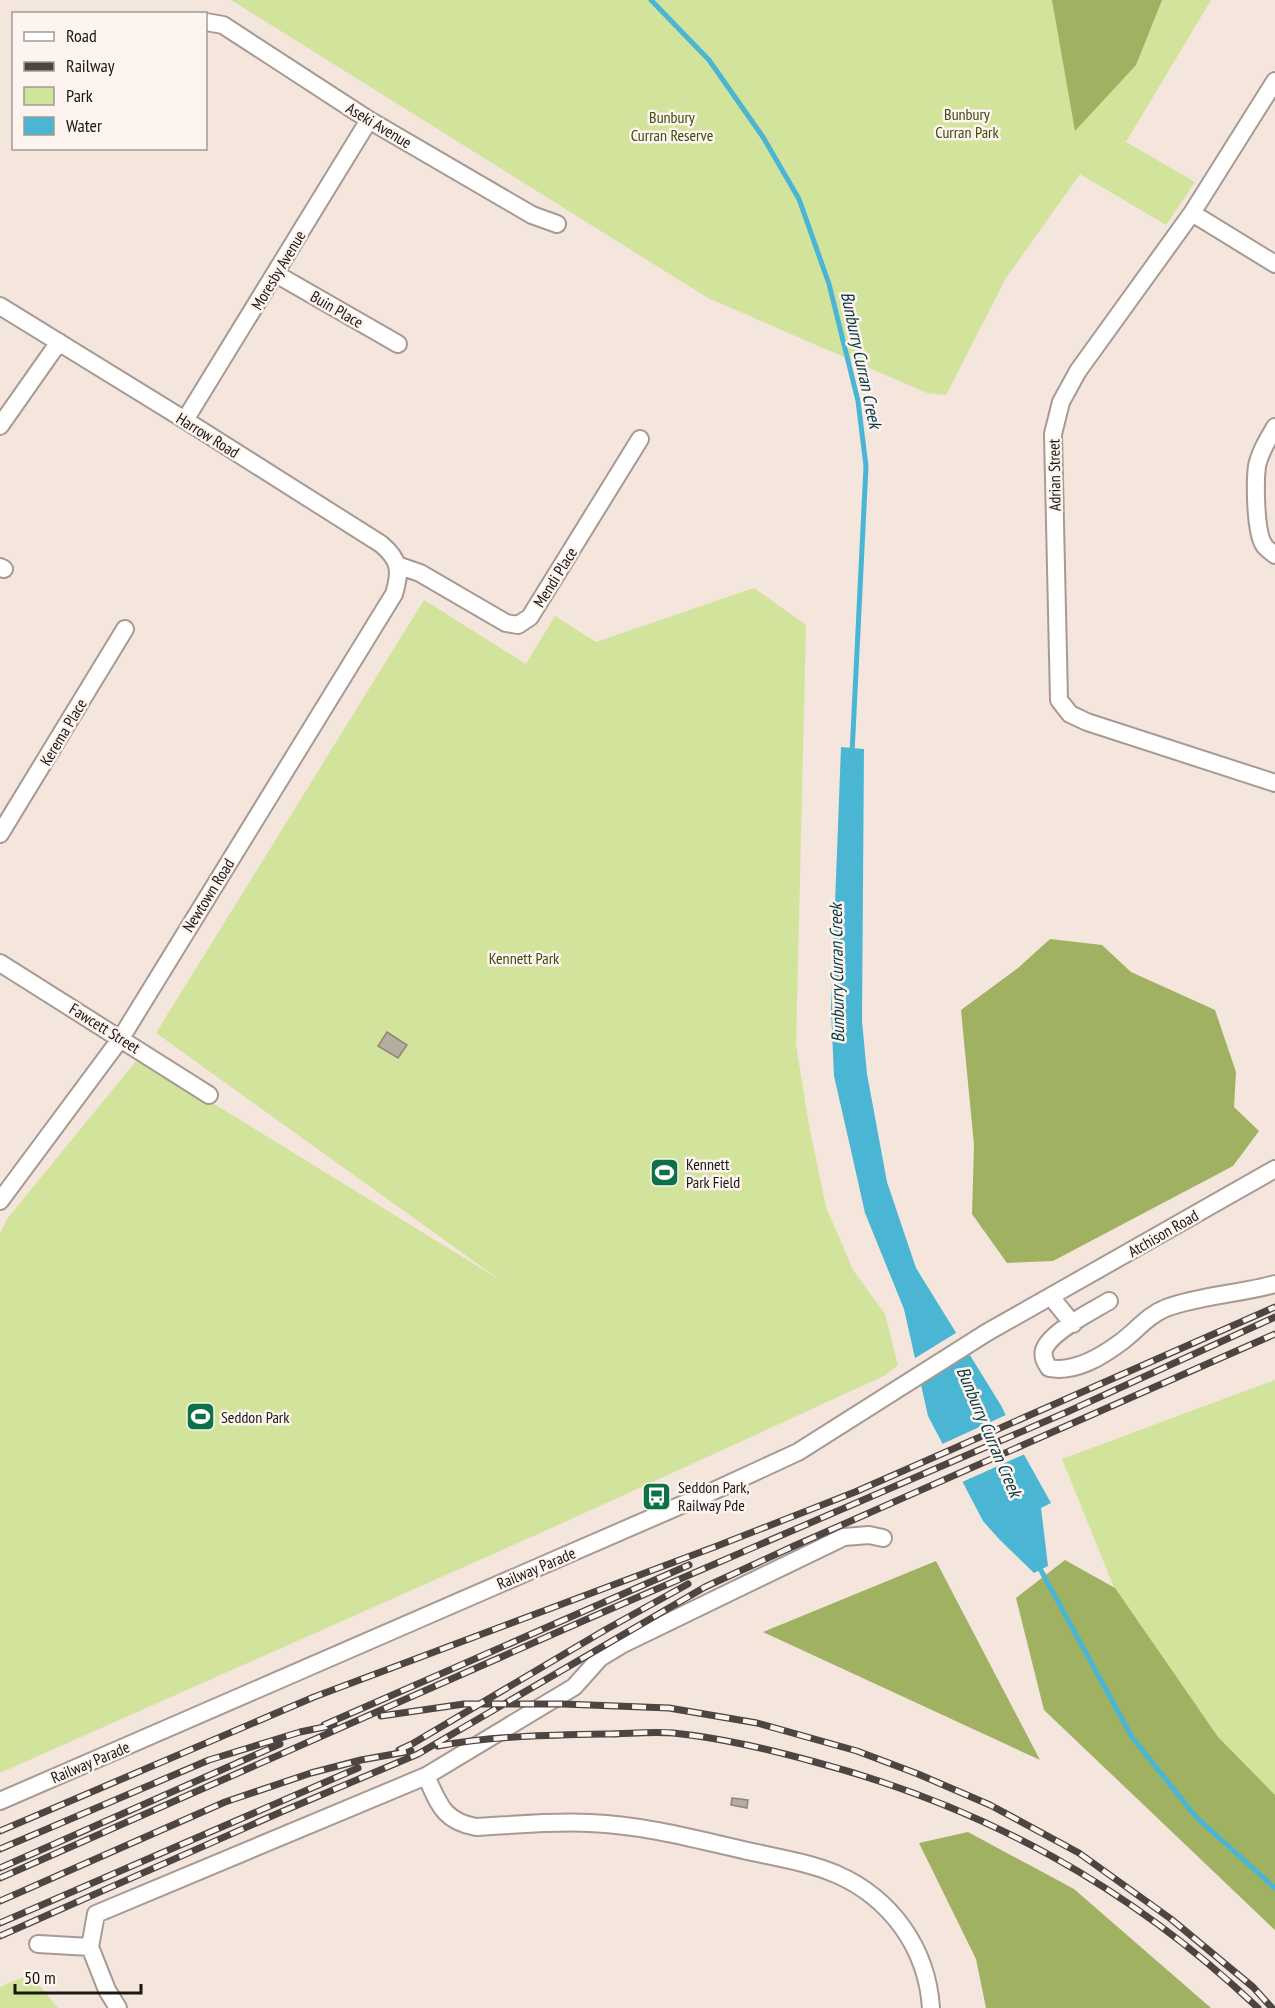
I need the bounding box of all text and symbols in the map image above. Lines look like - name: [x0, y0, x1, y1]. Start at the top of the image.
- legend: [12, 12, 207, 150]
- text: Road: [66, 24, 97, 47]
- text: Railway: [66, 54, 115, 77]
- text: Park: [66, 84, 93, 107]
- street label: Aseki Avenue: [343, 98, 415, 152]
- park label: Bunbury Curran Park: [935, 104, 999, 142]
- park label: Bunbury Curran Reserve: [631, 107, 713, 145]
- text: Water: [66, 114, 102, 137]
- street label: Moresby Avenue: [246, 227, 310, 313]
- street label: Buin Place: [307, 286, 367, 332]
- water label: Bunburry Curran Creek: [836, 290, 888, 432]
- street label: Harrow Road: [173, 408, 243, 462]
- street label: Adrian Street: [1043, 438, 1065, 511]
- street label: Mendi Place: [529, 543, 581, 611]
- street label: Kerema Place: [35, 695, 91, 769]
- street label: Newtown Road: [178, 855, 238, 935]
- water label: Bunburry Curran Creek: [824, 901, 849, 1043]
- park label: Kennett Park: [489, 948, 560, 968]
- street label: Fawcett Street: [66, 998, 145, 1058]
- place label: Kennett Park Field: [686, 1154, 740, 1192]
- sports icon: Kennett Park Field: [649, 1157, 681, 1189]
- street label: Atchison Road: [1124, 1205, 1202, 1261]
- water label: Bunburry Curran Creek: [952, 1363, 1028, 1502]
- sports icon: Seddon Park: [184, 1401, 216, 1433]
- place label: Seddon Park: [221, 1407, 290, 1427]
- place label: Seddon Park, Railway Pde: [678, 1477, 749, 1515]
- bus stop icon: Seddon Park, Railway Pde: [641, 1480, 673, 1512]
- street label: Railway Parade: [494, 1542, 578, 1594]
- street label: Railway Parade: [48, 1736, 132, 1788]
- scale bar: [15, 1957, 141, 1995]
- text: 50 m: [24, 1966, 56, 1989]

